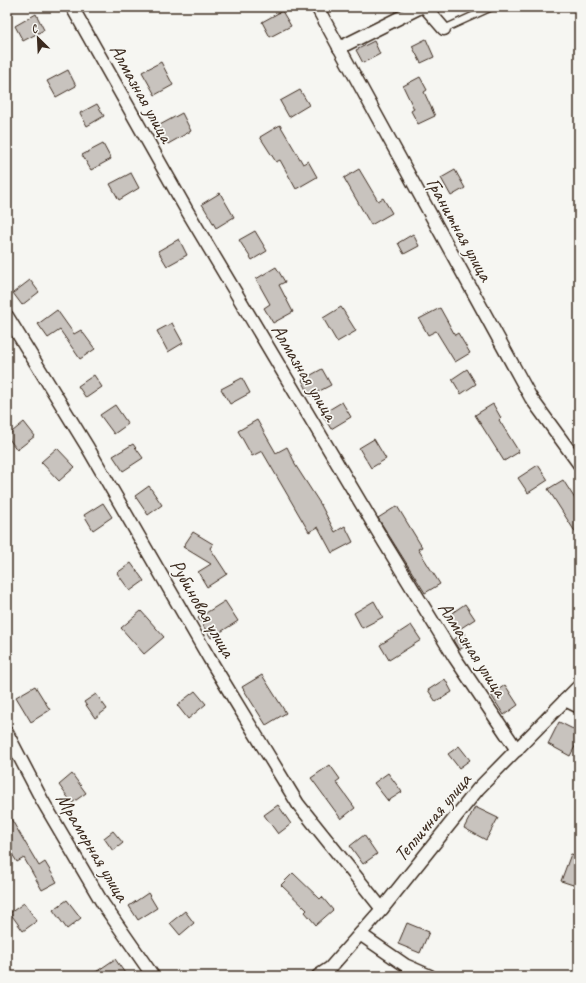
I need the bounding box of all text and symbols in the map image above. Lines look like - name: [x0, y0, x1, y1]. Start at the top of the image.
- north arrow: [18, 18, 58, 58]
- text: С: [29, 21, 41, 36]
- street label: Алмазная улица: [104, 40, 180, 148]
- street label: Гранитная улица: [421, 173, 499, 287]
- street label: Алмазная улица: [266, 319, 344, 427]
- street label: Рубиновая улица: [164, 555, 242, 664]
- street label: Алмазная улица: [432, 597, 514, 703]
- street label: Тепличная улица: [388, 767, 477, 867]
- street label: Мраморная улица: [50, 788, 135, 907]

